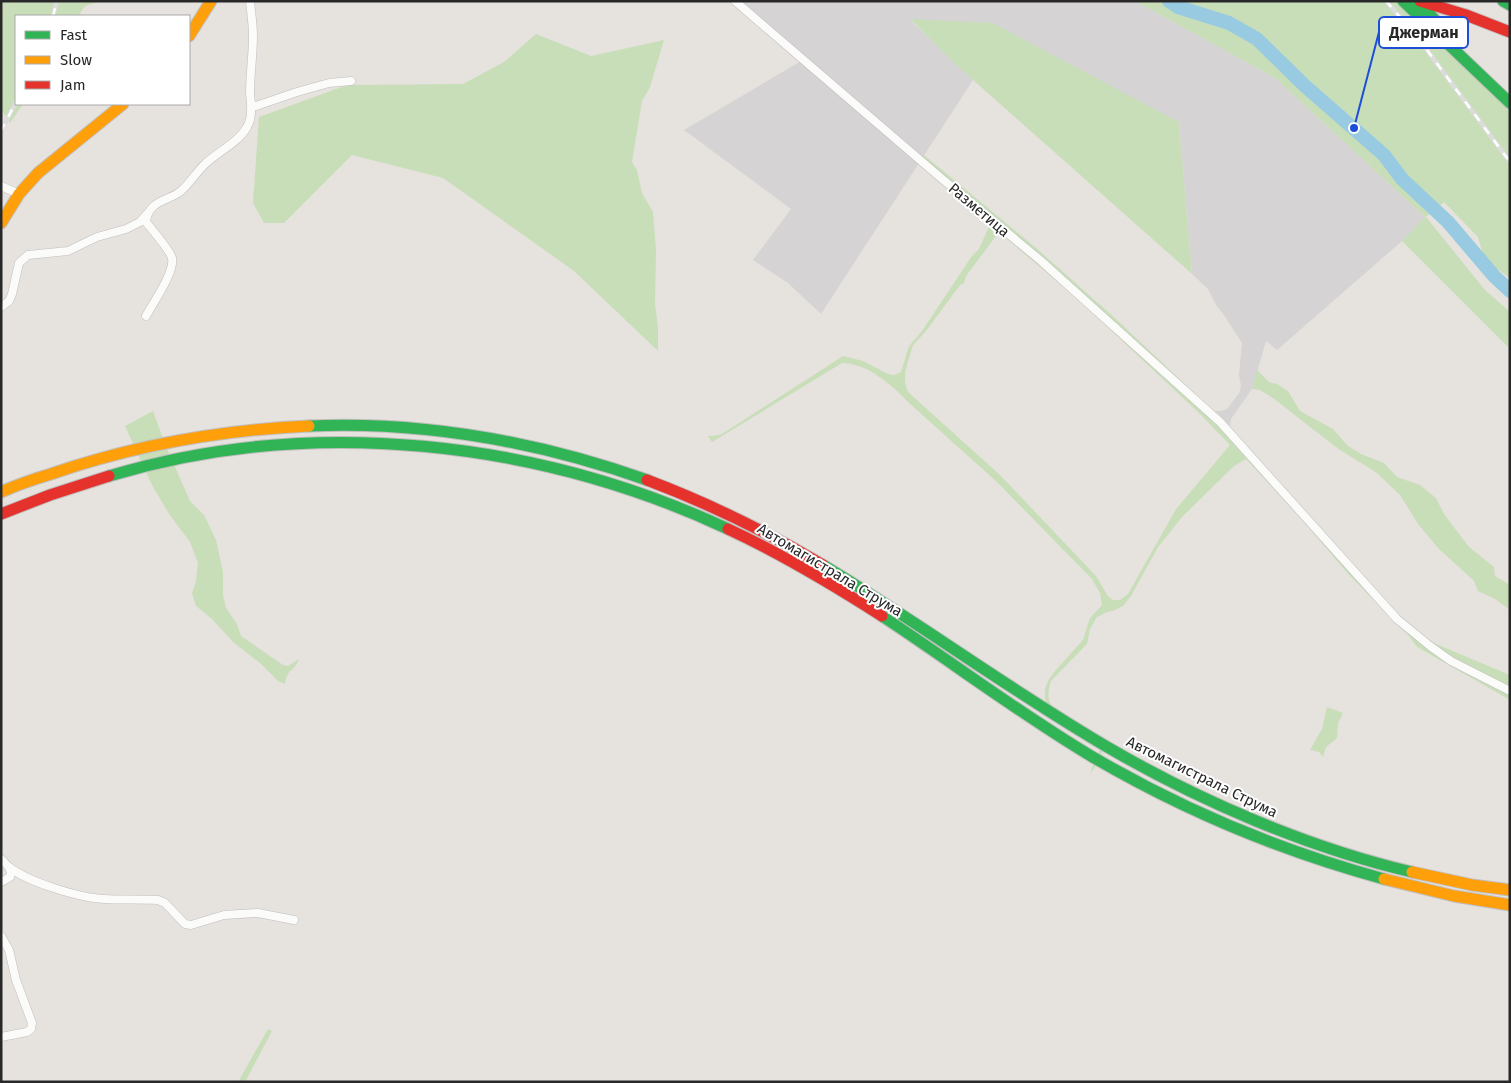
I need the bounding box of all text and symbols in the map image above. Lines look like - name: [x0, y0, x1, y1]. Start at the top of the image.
- legend: [15, 15, 190, 105]
- callout: Джерман: [1379, 17, 1468, 48]
- text: Джерман: [1388, 23, 1459, 42]
- text: Fast: [60, 26, 87, 44]
- text: Slow: [60, 51, 92, 69]
- text: Jam: [60, 76, 86, 94]
- street label: Разметица: [945, 179, 1013, 241]
- street label: Автомагистрала Струма: [754, 520, 906, 620]
- street label: Автомагистрала Струма: [1123, 733, 1281, 821]

